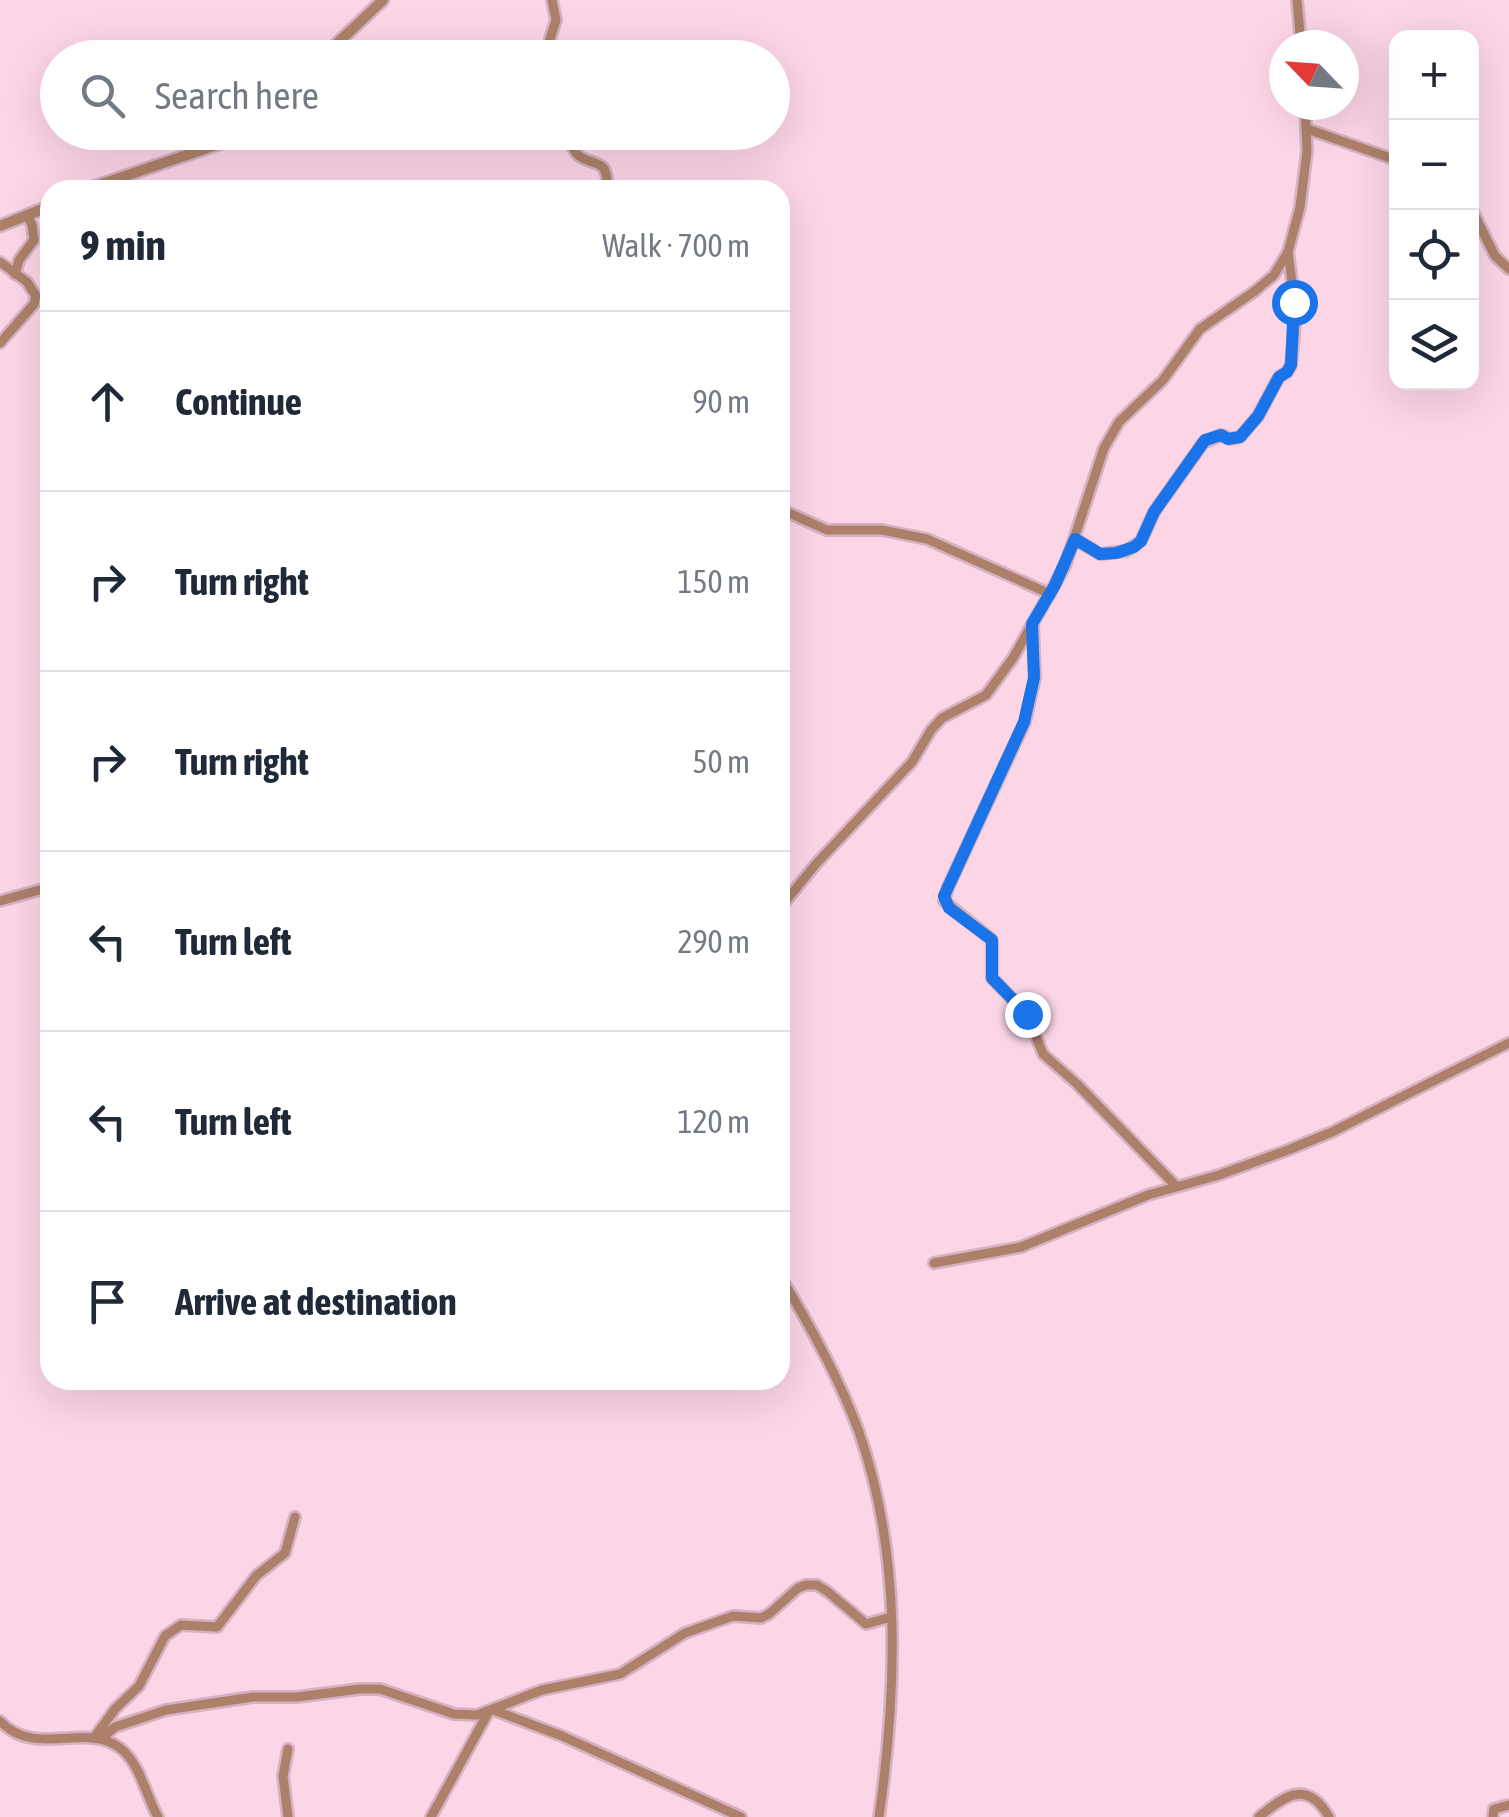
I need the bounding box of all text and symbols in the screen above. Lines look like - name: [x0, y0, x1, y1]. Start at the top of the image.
- north arrow: [1269, 30, 1359, 120]
- map controls: [1389, 30, 1479, 390]
- button: +: [1389, 30, 1479, 120]
- search box: [40, 40, 790, 150]
- icon: search: [75, 68, 130, 123]
- text: Search here: [155, 74, 319, 117]
- button: −: [1389, 120, 1479, 210]
- button: locate: [1389, 210, 1479, 300]
- text: 9 min: [80, 221, 166, 269]
- text: Walk · 700 m: [602, 227, 750, 264]
- route start: [1272, 280, 1318, 326]
- button: layers: [1389, 300, 1479, 390]
- icon: ahead: [80, 374, 135, 429]
- text: Continue: [175, 380, 302, 423]
- text: 90 m: [692, 383, 750, 420]
- icon: right: [80, 554, 135, 609]
- text: Turn right: [175, 560, 309, 603]
- text: 150 m: [677, 563, 750, 600]
- icon: right: [80, 734, 135, 789]
- text: Turn right: [175, 740, 309, 783]
- text: 50 m: [692, 743, 750, 780]
- icon: left: [80, 914, 135, 969]
- text: Turn left: [175, 920, 291, 963]
- text: 290 m: [677, 923, 750, 960]
- route end: [1005, 992, 1051, 1038]
- icon: left: [80, 1094, 135, 1149]
- text: Turn left: [175, 1100, 291, 1143]
- text: 120 m: [677, 1103, 750, 1140]
- icon: arrive: [80, 1274, 135, 1329]
- text: Arrive at destination: [175, 1280, 457, 1323]

